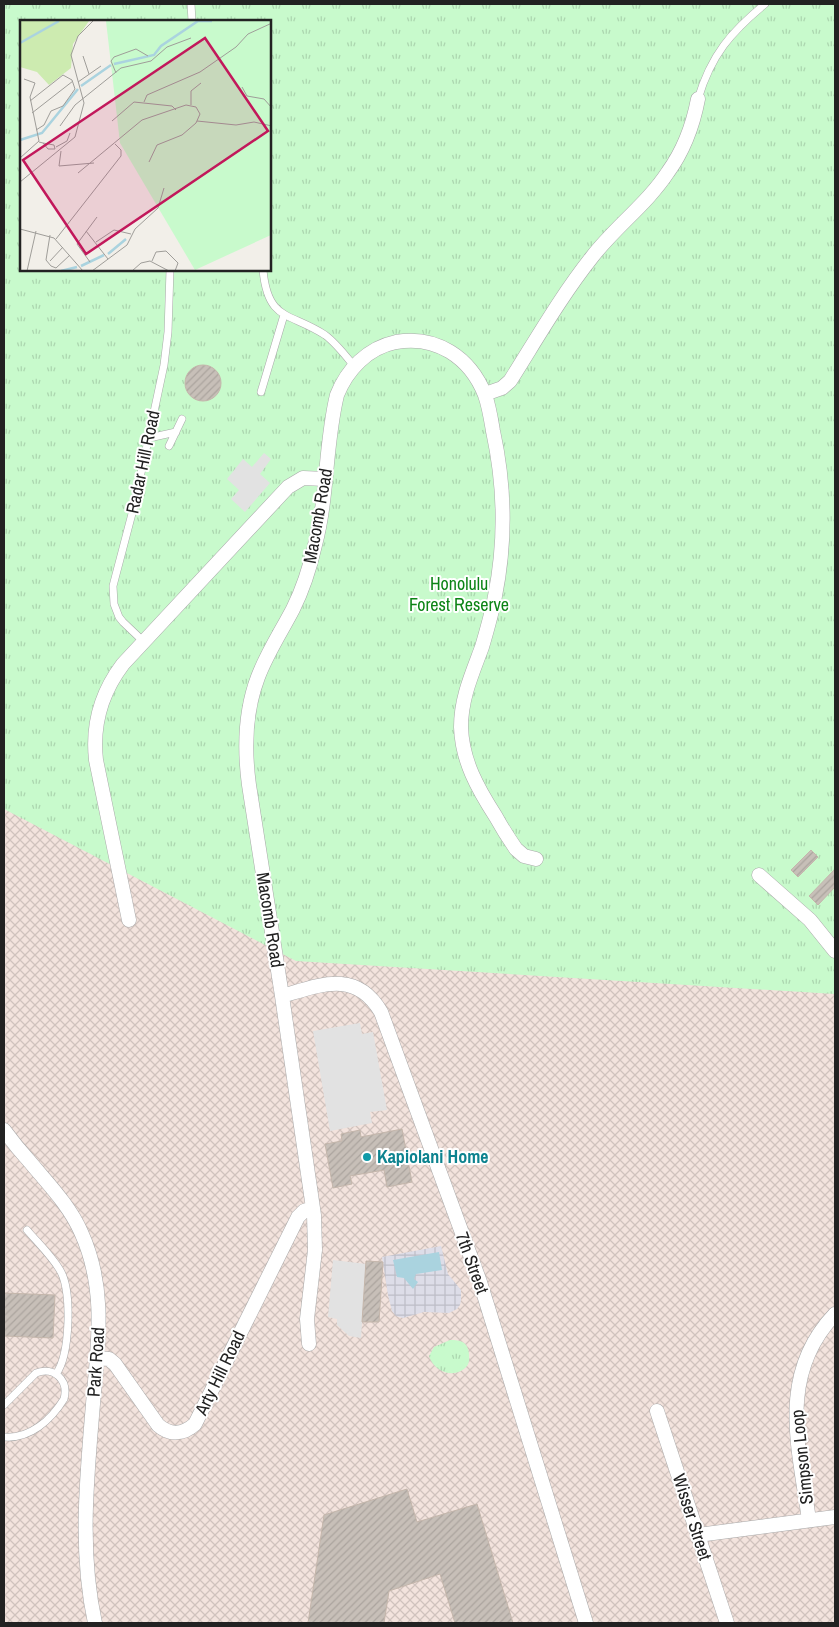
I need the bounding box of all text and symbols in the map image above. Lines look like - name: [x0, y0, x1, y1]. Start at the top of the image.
- inset map: [20, 20, 271, 271]
- street label: Radar Hill Road: [119, 408, 166, 516]
- street label: Macomb Road: [297, 466, 338, 565]
- park label: Honolulu Forest Reserve: [409, 571, 509, 617]
- street label: Macomb Road: [251, 871, 290, 969]
- place label: Kapiolani Home: [377, 1144, 489, 1169]
- marker: Kapiolani Home: [361, 1151, 373, 1163]
- street label: 7th Street: [450, 1228, 495, 1297]
- street label: Park Road: [81, 1326, 110, 1398]
- street label: Arty Hill Road: [188, 1326, 251, 1420]
- street label: Simpson Loop: [784, 1408, 819, 1506]
- street label: Wisser Street: [667, 1470, 718, 1563]

